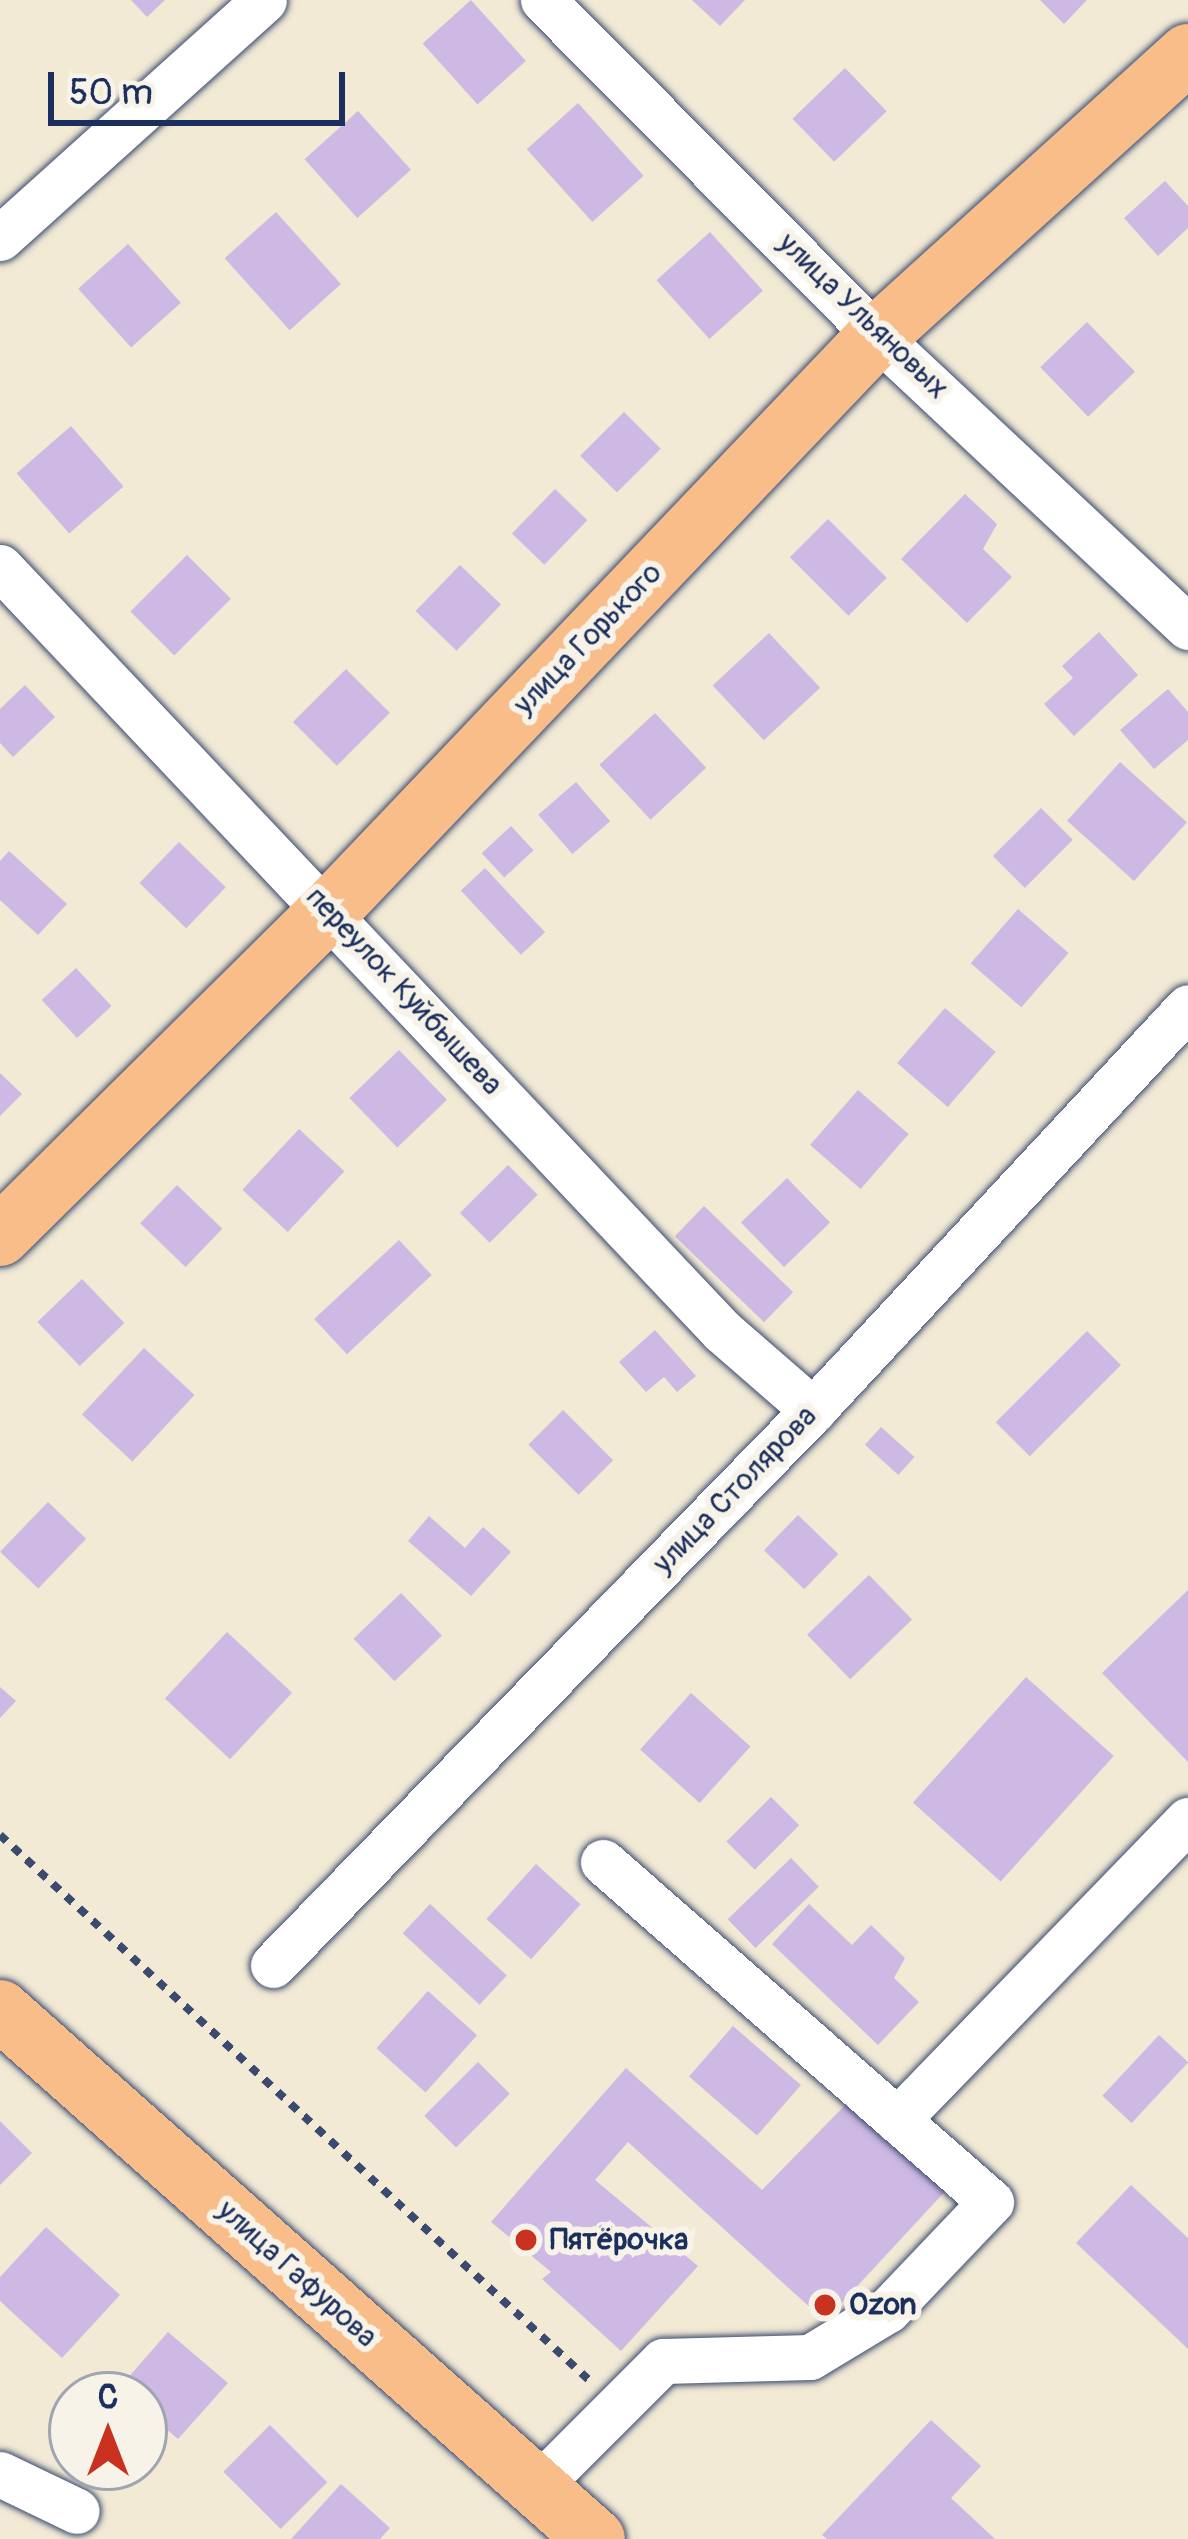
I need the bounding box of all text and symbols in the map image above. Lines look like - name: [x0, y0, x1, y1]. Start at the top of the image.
- scale bar: [54, 48, 351, 122]
- text: 50 m: [69, 70, 153, 115]
- street label: улица Ульяновых: [770, 226, 956, 406]
- street label: улица Горького: [506, 555, 670, 723]
- street label: переулок Куйбышева: [298, 879, 510, 1103]
- street label: улица Столярова: [646, 1398, 824, 1582]
- street label: улица Гафурова: [210, 2193, 384, 2355]
- place label: Пятёрочка: [550, 2222, 688, 2258]
- marker: Пятёрочка: [513, 2227, 539, 2253]
- place label: Ozon: [849, 2287, 916, 2323]
- marker: Ozon: [812, 2292, 838, 2318]
- north arrow: [48, 2371, 168, 2491]
- text: С: [98, 2377, 118, 2418]

